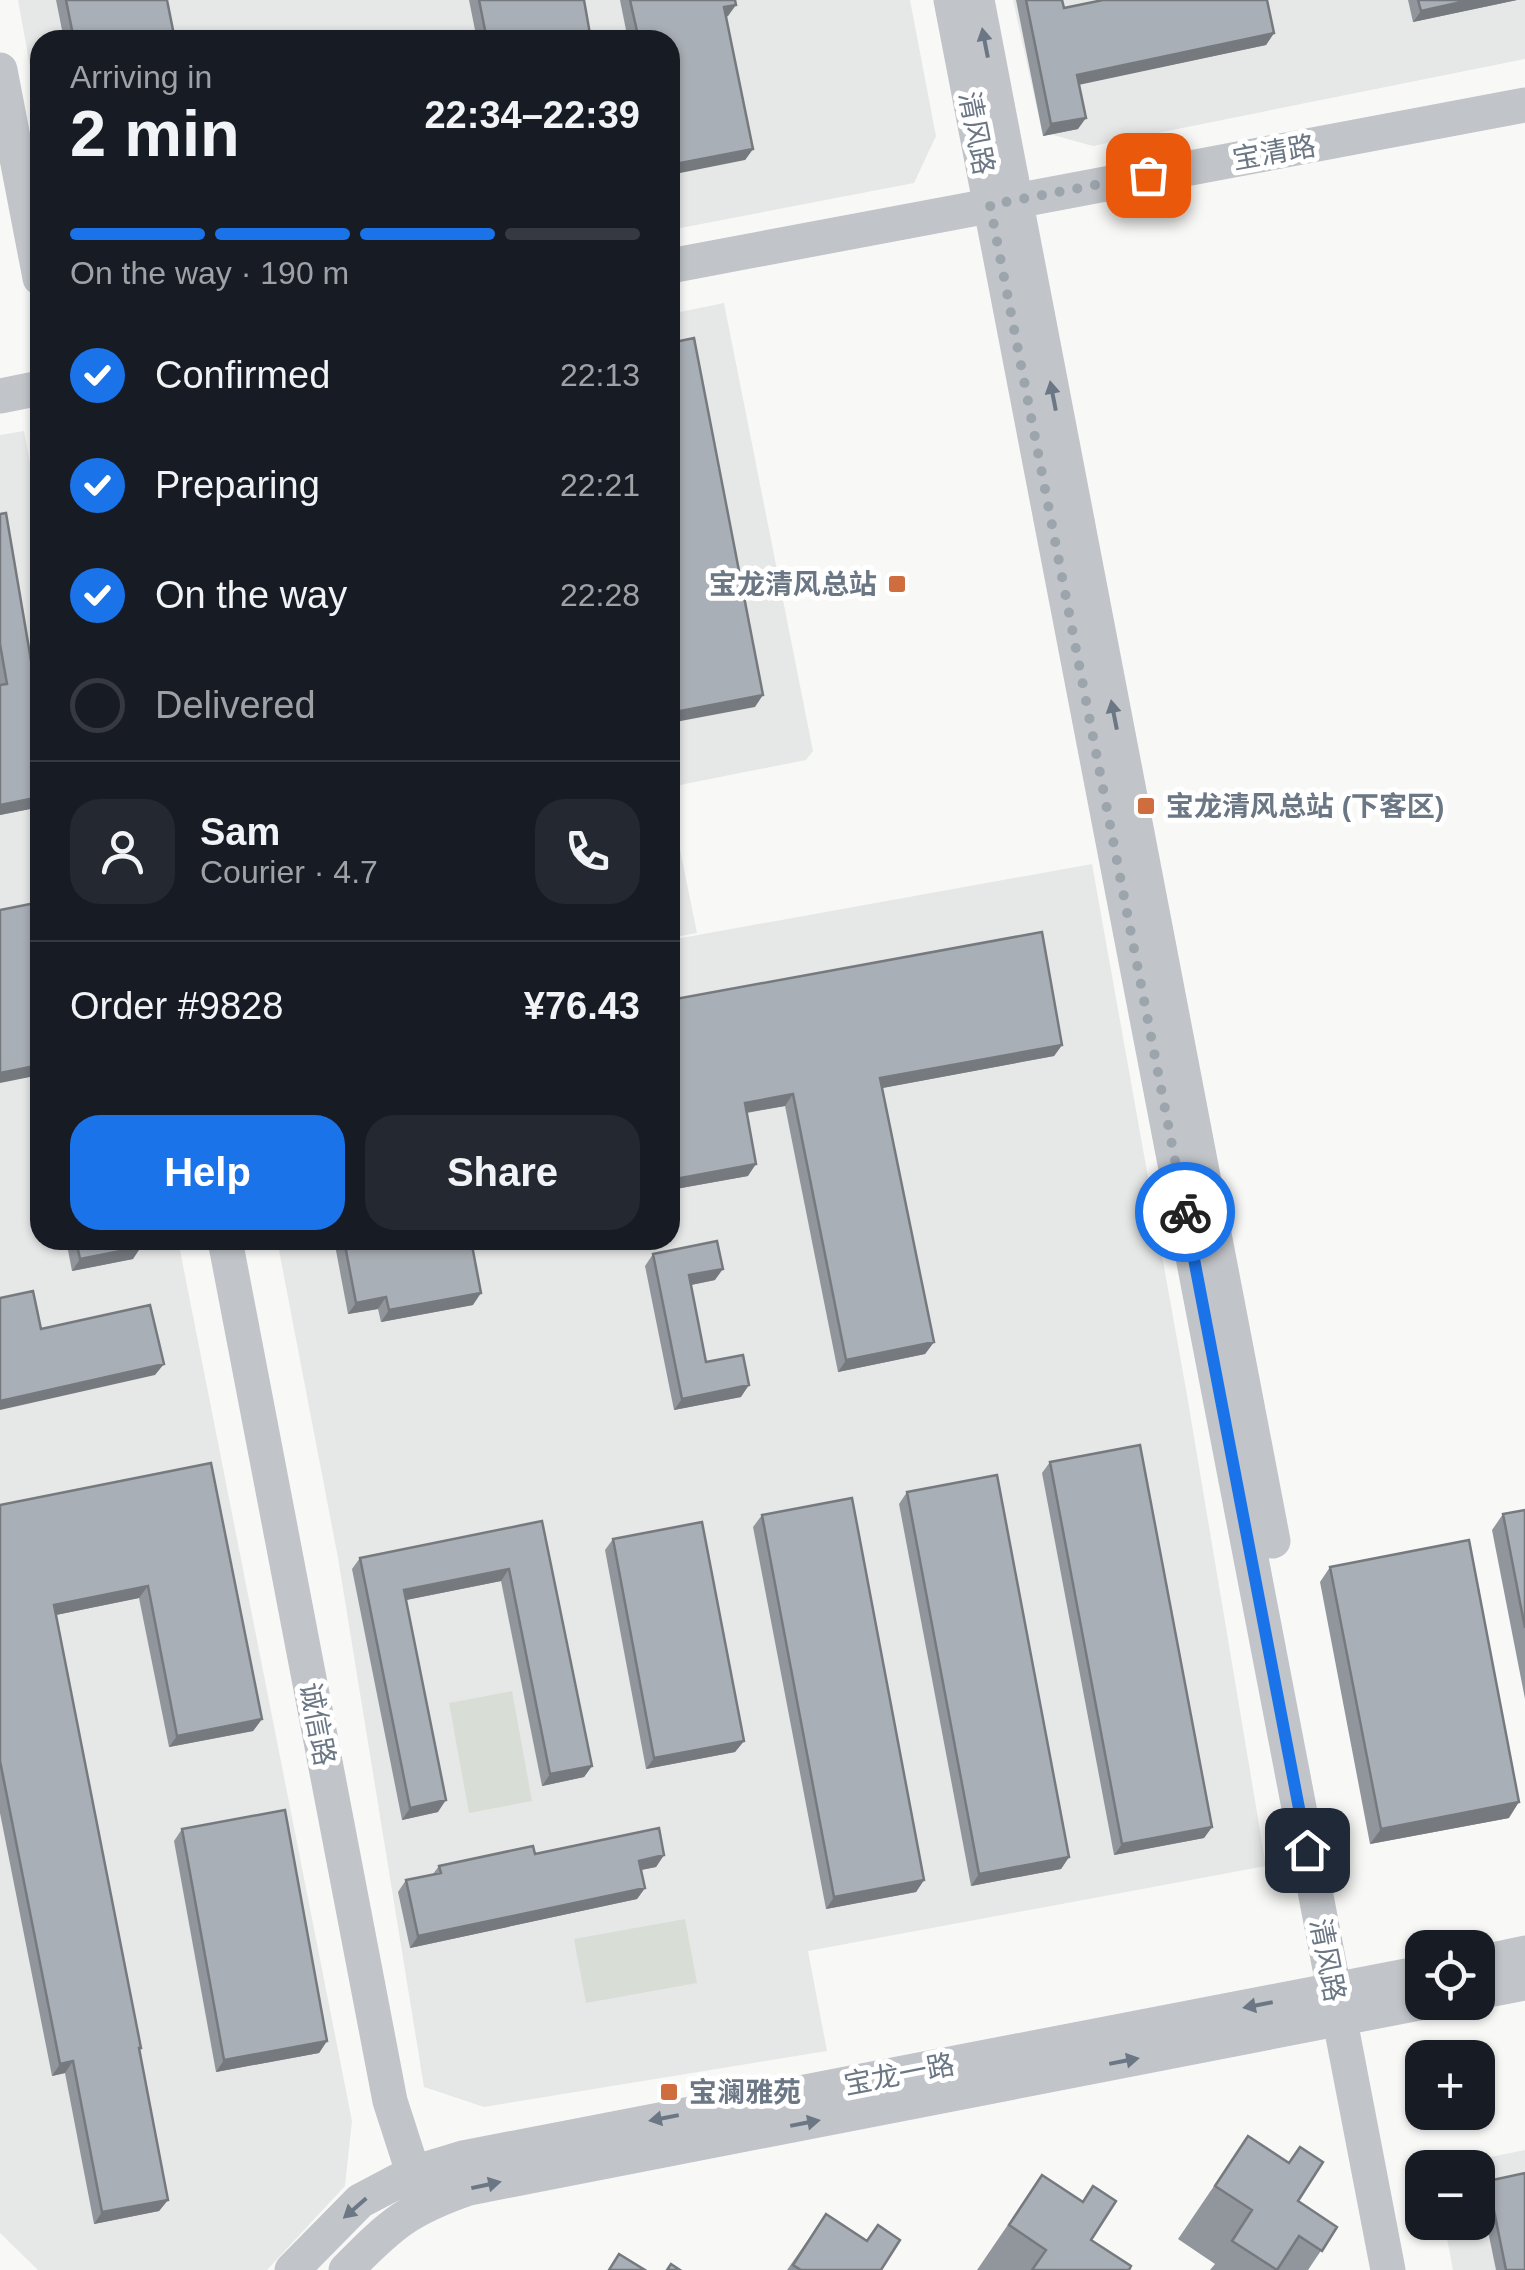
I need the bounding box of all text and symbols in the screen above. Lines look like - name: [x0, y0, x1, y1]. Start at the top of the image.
- one-way arrow: [977, 26, 992, 58]
- text: Arriving in: [70, 59, 212, 95]
- street label: 清风路: [953, 89, 1000, 177]
- text: 22:34–22:39: [424, 94, 640, 136]
- text: 2 min: [70, 97, 240, 170]
- street label: 宝清路: [1230, 130, 1318, 175]
- pin: [1106, 133, 1191, 218]
- icon: bag: [1121, 148, 1176, 203]
- text: On the way · 190 m: [70, 255, 349, 291]
- icon: check: [70, 348, 125, 403]
- text: Confirmed: [155, 354, 330, 396]
- text: 22:13: [560, 357, 640, 393]
- one-way arrow: [1045, 380, 1060, 411]
- icon: check: [70, 458, 125, 513]
- text: Preparing: [155, 464, 320, 506]
- text: 22:21: [560, 467, 640, 503]
- icon: check: [70, 568, 125, 623]
- place label: 宝龙清风总站: [709, 569, 877, 600]
- marker: 宝龙清风总站: [886, 573, 908, 595]
- text: On the way: [155, 574, 347, 616]
- text: 22:28: [560, 577, 640, 613]
- text: Delivered: [155, 684, 316, 726]
- one-way arrow: [1106, 700, 1122, 731]
- place label: 宝龙清风总站 (下客区): [1166, 791, 1444, 822]
- marker: 宝龙清风总站 (下客区): [1135, 795, 1157, 817]
- button: person: [70, 799, 175, 904]
- button: phone: [535, 799, 640, 904]
- text: Sam: [200, 811, 280, 853]
- text: Courier · 4.7: [200, 854, 378, 890]
- text: Order #9828: [70, 985, 283, 1027]
- text: ¥76.43: [524, 985, 640, 1027]
- button: Help: [70, 1115, 345, 1230]
- button: Share: [365, 1115, 640, 1230]
- courier: [1135, 1162, 1235, 1262]
- icon: bike: [1158, 1185, 1213, 1240]
- street label: 诚信路: [294, 1680, 341, 1768]
- pin: [1265, 1808, 1350, 1893]
- icon: home: [1280, 1823, 1335, 1878]
- street label: 清风路: [1304, 1916, 1351, 2004]
- map controls: [1405, 1930, 1495, 2240]
- button: locate: [1405, 1930, 1495, 2020]
- one-way arrow: [1242, 1998, 1273, 2013]
- button: +: [1405, 2040, 1495, 2130]
- street label: 宝龙一路: [841, 2049, 957, 2100]
- one-way arrow: [1108, 2052, 1139, 2068]
- place label: 宝澜雅苑: [689, 2077, 801, 2108]
- marker: 宝澜雅苑: [658, 2081, 680, 2103]
- one-way arrow: [648, 2111, 679, 2127]
- one-way arrow: [789, 2114, 820, 2130]
- button: −: [1405, 2150, 1495, 2240]
- one-way arrow: [470, 2177, 501, 2192]
- one-way arrow: [343, 2196, 368, 2218]

